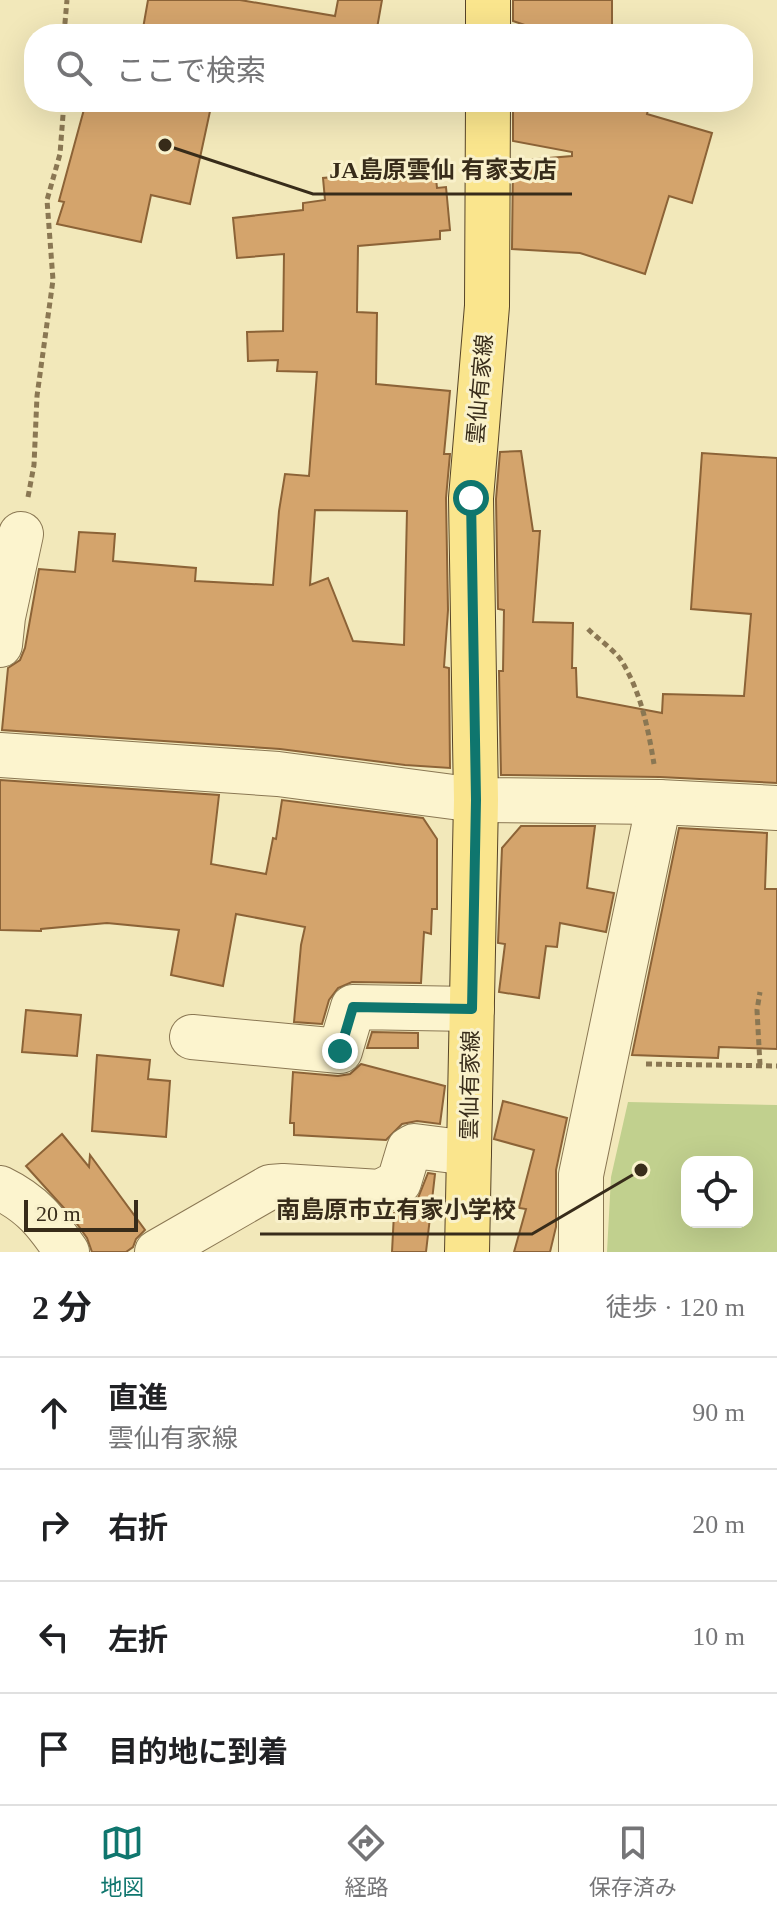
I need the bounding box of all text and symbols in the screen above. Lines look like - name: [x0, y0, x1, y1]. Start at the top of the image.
- search box: [24, 24, 753, 112]
- icon: search: [52, 46, 96, 90]
- text: ここで検索: [116, 54, 266, 87]
- callout: JA島原雲仙 有家支店: [313, 146, 572, 194]
- text: JA島原雲仙 有家支店: [329, 157, 557, 183]
- street label: 雲仙有家線: [463, 333, 497, 445]
- route start: [453, 480, 489, 516]
- street label: 雲仙有家線: [457, 1030, 483, 1140]
- route end: [322, 1033, 358, 1069]
- map controls: [681, 1156, 753, 1228]
- button: locate: [681, 1156, 753, 1228]
- callout: 南島原市立有家小学校: [260, 1186, 532, 1234]
- scale bar: [24, 1196, 138, 1232]
- text: 南島原市立有家小学校: [276, 1197, 516, 1223]
- text: 20 m: [36, 1201, 81, 1226]
- text: 2 分: [32, 1289, 92, 1326]
- text: 徒歩 · 120 m: [606, 1293, 745, 1322]
- text: 直進: [108, 1381, 168, 1414]
- icon: ahead: [32, 1391, 76, 1435]
- text: 90 m: [692, 1398, 745, 1427]
- text: 雲仙有家線: [108, 1424, 238, 1453]
- icon: right: [32, 1503, 76, 1547]
- text: 20 m: [692, 1510, 745, 1539]
- text: 右折: [108, 1511, 168, 1544]
- icon: left: [32, 1615, 76, 1659]
- text: 10 m: [692, 1622, 745, 1651]
- text: 左折: [108, 1623, 168, 1656]
- icon: arrive: [32, 1727, 76, 1771]
- text: 目的地に到着: [108, 1735, 288, 1768]
- tab: 地図: [100, 1821, 144, 1901]
- tab: 経路: [344, 1821, 389, 1901]
- tab: 保存済み: [589, 1821, 677, 1901]

